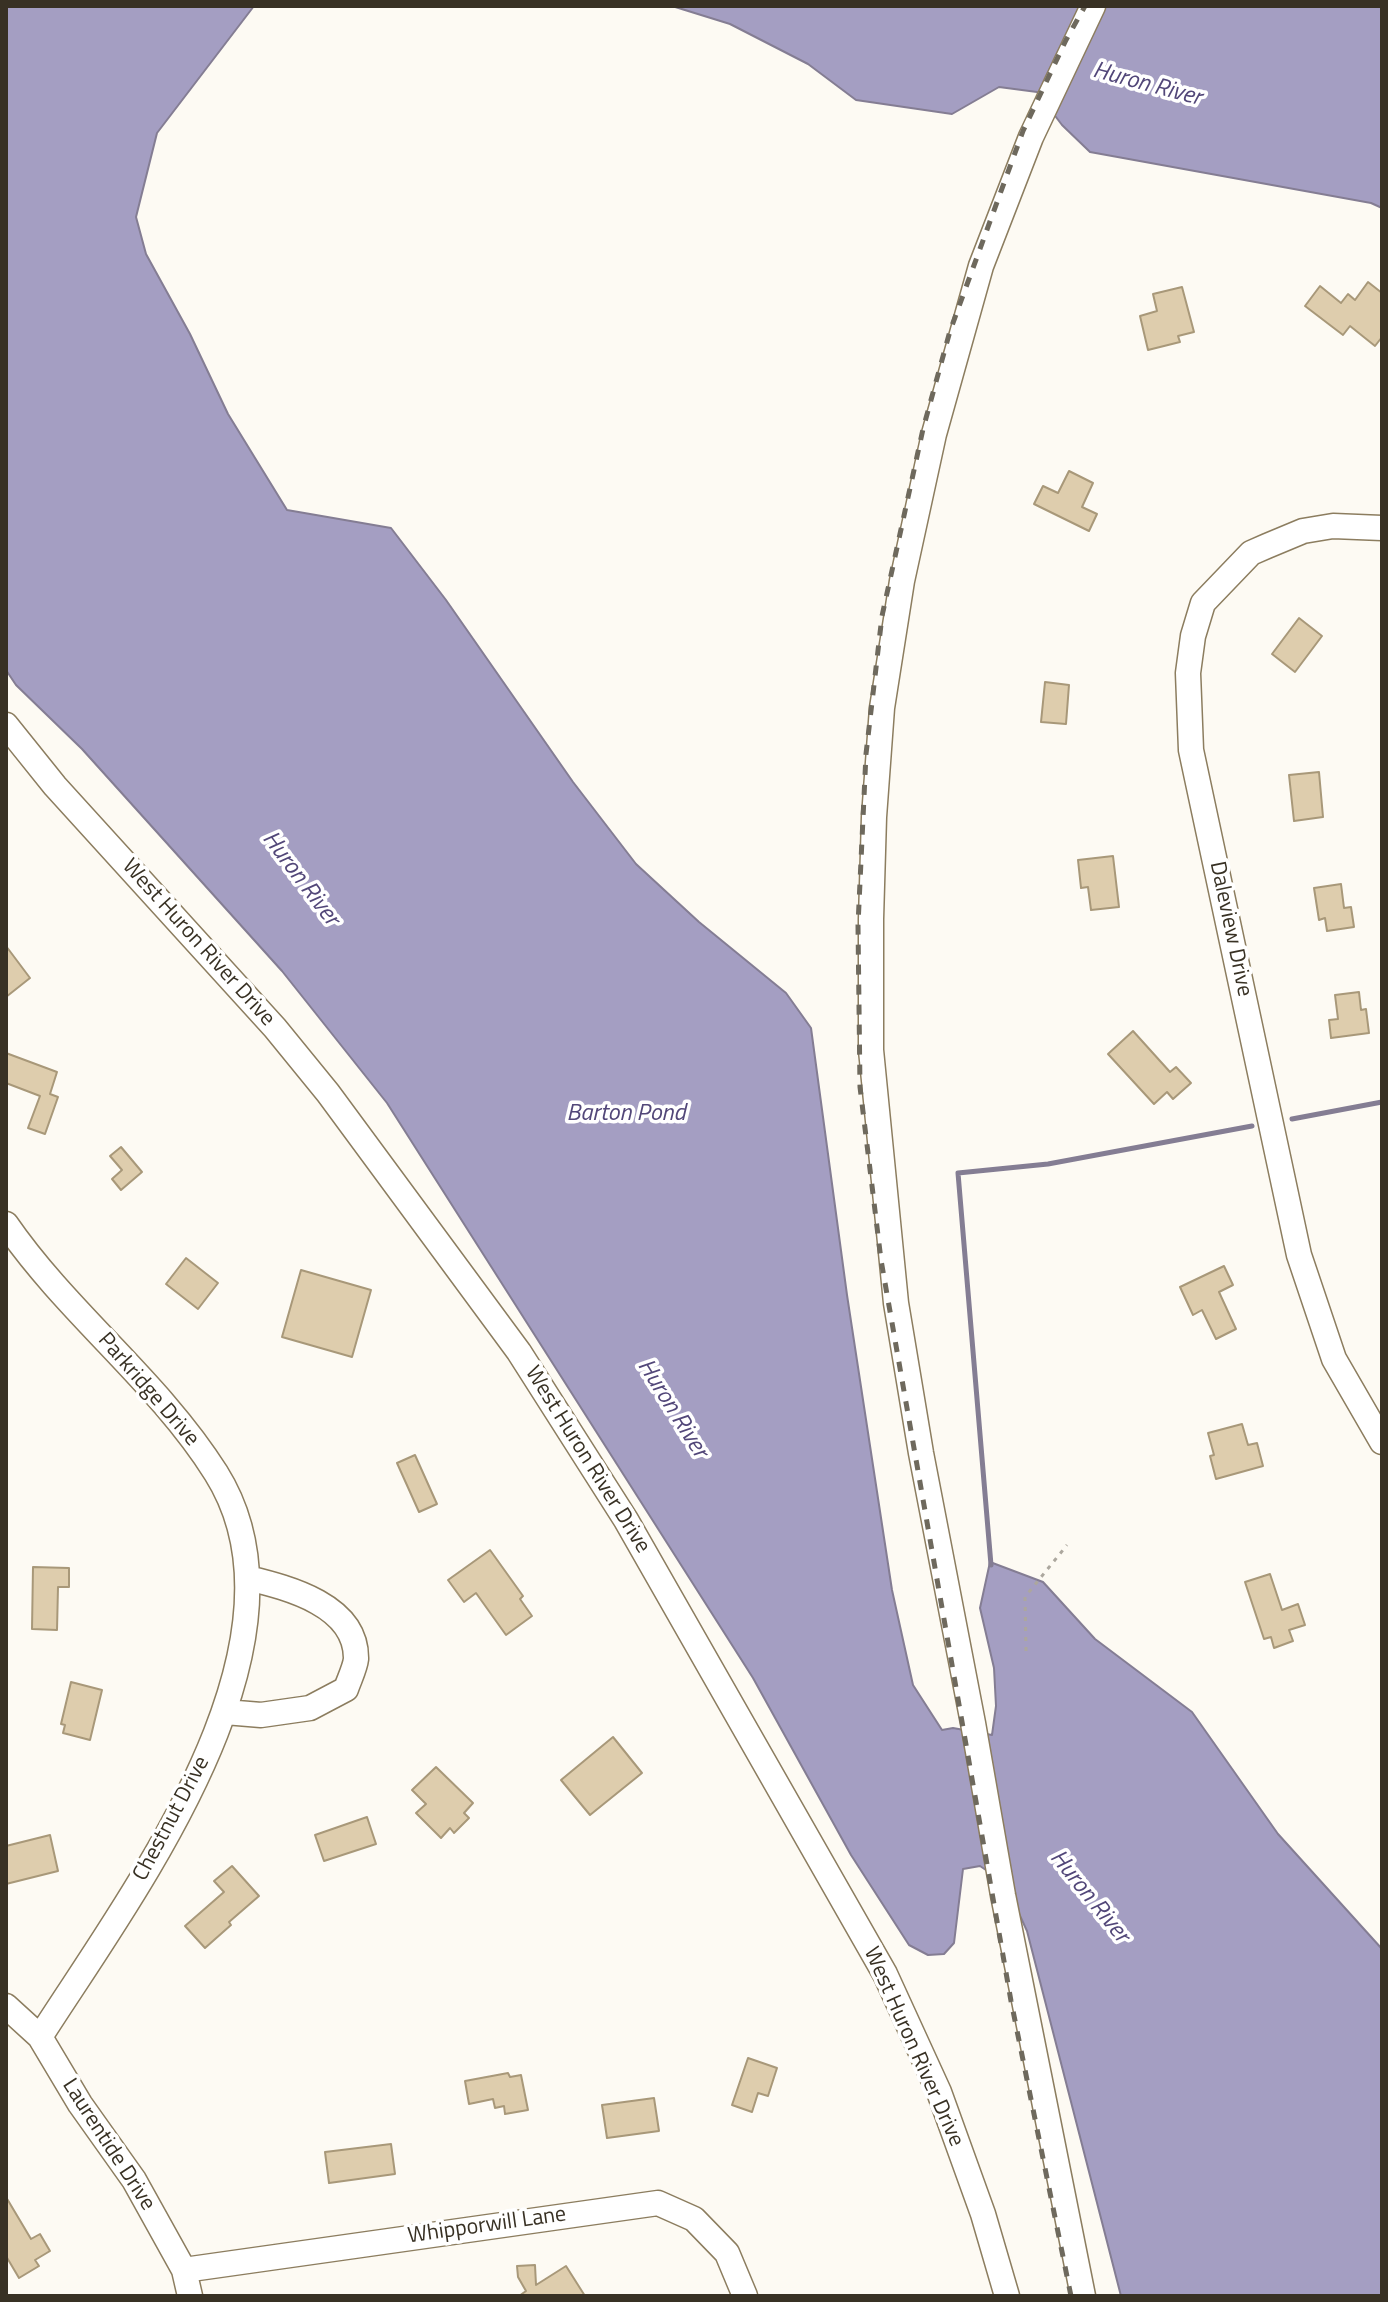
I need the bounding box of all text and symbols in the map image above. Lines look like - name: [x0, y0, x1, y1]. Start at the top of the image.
- water label: Huron River: [1090, 57, 1204, 113]
- water label: Huron River: [255, 826, 345, 932]
- street label: West Huron River Drive: [116, 854, 280, 1032]
- street label: Daleview Drive: [1203, 859, 1257, 999]
- water label: Barton Pond: [566, 1100, 686, 1128]
- street label: Parkridge Drive: [92, 1328, 204, 1452]
- water label: Huron River: [630, 1354, 714, 1464]
- street label: West Huron River Drive: [519, 1362, 655, 1558]
- street label: Chestnut Drive: [128, 1752, 216, 1886]
- water label: Huron River: [1043, 1845, 1135, 1949]
- street label: West Huron River Drive: [857, 1943, 969, 2151]
- street label: Laurentide Drive: [56, 2074, 160, 2216]
- street label: Whipporwill Lane: [406, 2202, 568, 2250]

